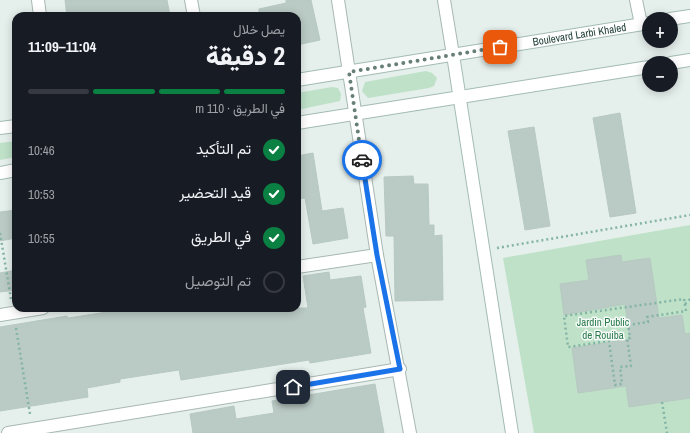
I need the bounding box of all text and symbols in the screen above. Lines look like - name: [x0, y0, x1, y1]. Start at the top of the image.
- map controls: [642, 12, 678, 92]
- button: +: [642, 12, 678, 48]
- street label: Boulevard Larbi Khaled: [532, 20, 627, 49]
- text: يصل خلال: [233, 21, 285, 38]
- pin: [483, 30, 517, 64]
- text: 11:04–11:09: [28, 36, 96, 57]
- icon: bag: [489, 36, 511, 58]
- text: 2 دقيقة: [206, 38, 285, 73]
- button: −: [642, 56, 678, 92]
- text: في الطريق · 110 m: [195, 100, 285, 117]
- text: تم التأكيد: [196, 138, 251, 159]
- icon: check: [263, 139, 285, 161]
- courier: [342, 140, 382, 180]
- text: 10:46: [28, 142, 55, 159]
- icon: car: [351, 149, 373, 171]
- text: قيد التحضير: [179, 182, 251, 203]
- icon: check: [263, 183, 285, 205]
- text: 10:53: [28, 186, 55, 203]
- text: في الطريق: [191, 226, 251, 247]
- icon: check: [263, 227, 285, 249]
- text: 10:55: [28, 230, 55, 247]
- text: تم التوصيل: [185, 270, 251, 291]
- park label: Jardin Public de Rouiba: [577, 315, 630, 342]
- pin: [276, 370, 310, 404]
- icon: home: [282, 376, 304, 398]

